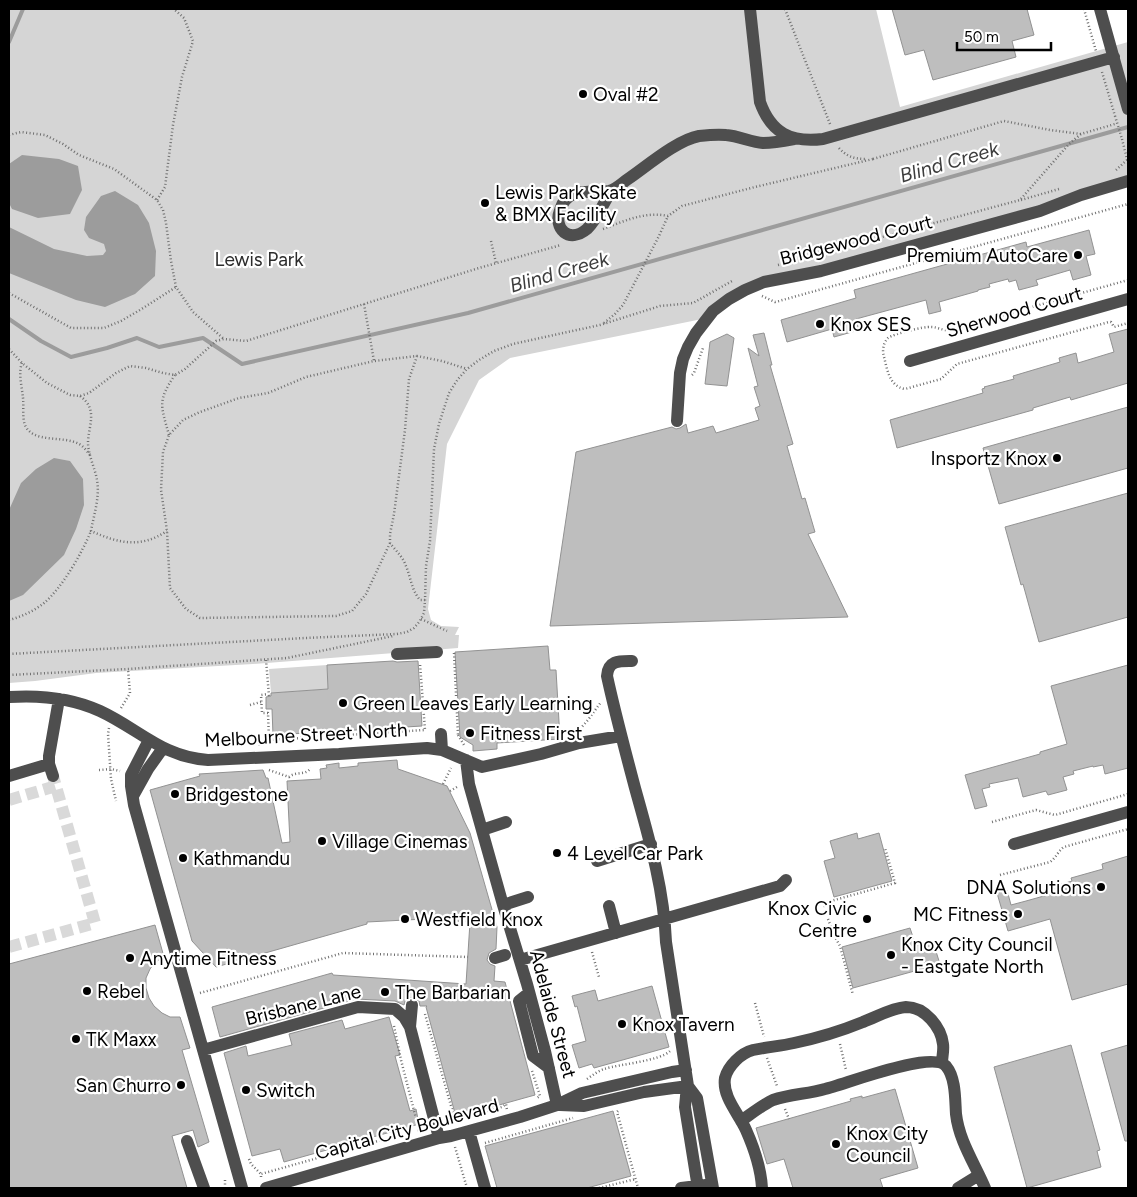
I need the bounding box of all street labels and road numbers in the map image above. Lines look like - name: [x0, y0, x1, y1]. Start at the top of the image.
- street label: Bridgewood Court: [777, 210, 935, 270]
- street label: Sherwood Court: [943, 282, 1085, 342]
- street label: Melbourne Street North: [204, 718, 408, 752]
- street label: Adelaide Street: [525, 947, 581, 1081]
- street label: Brisbane Lane: [243, 980, 363, 1030]
- street label: Capital City Boulevard: [313, 1093, 501, 1165]

